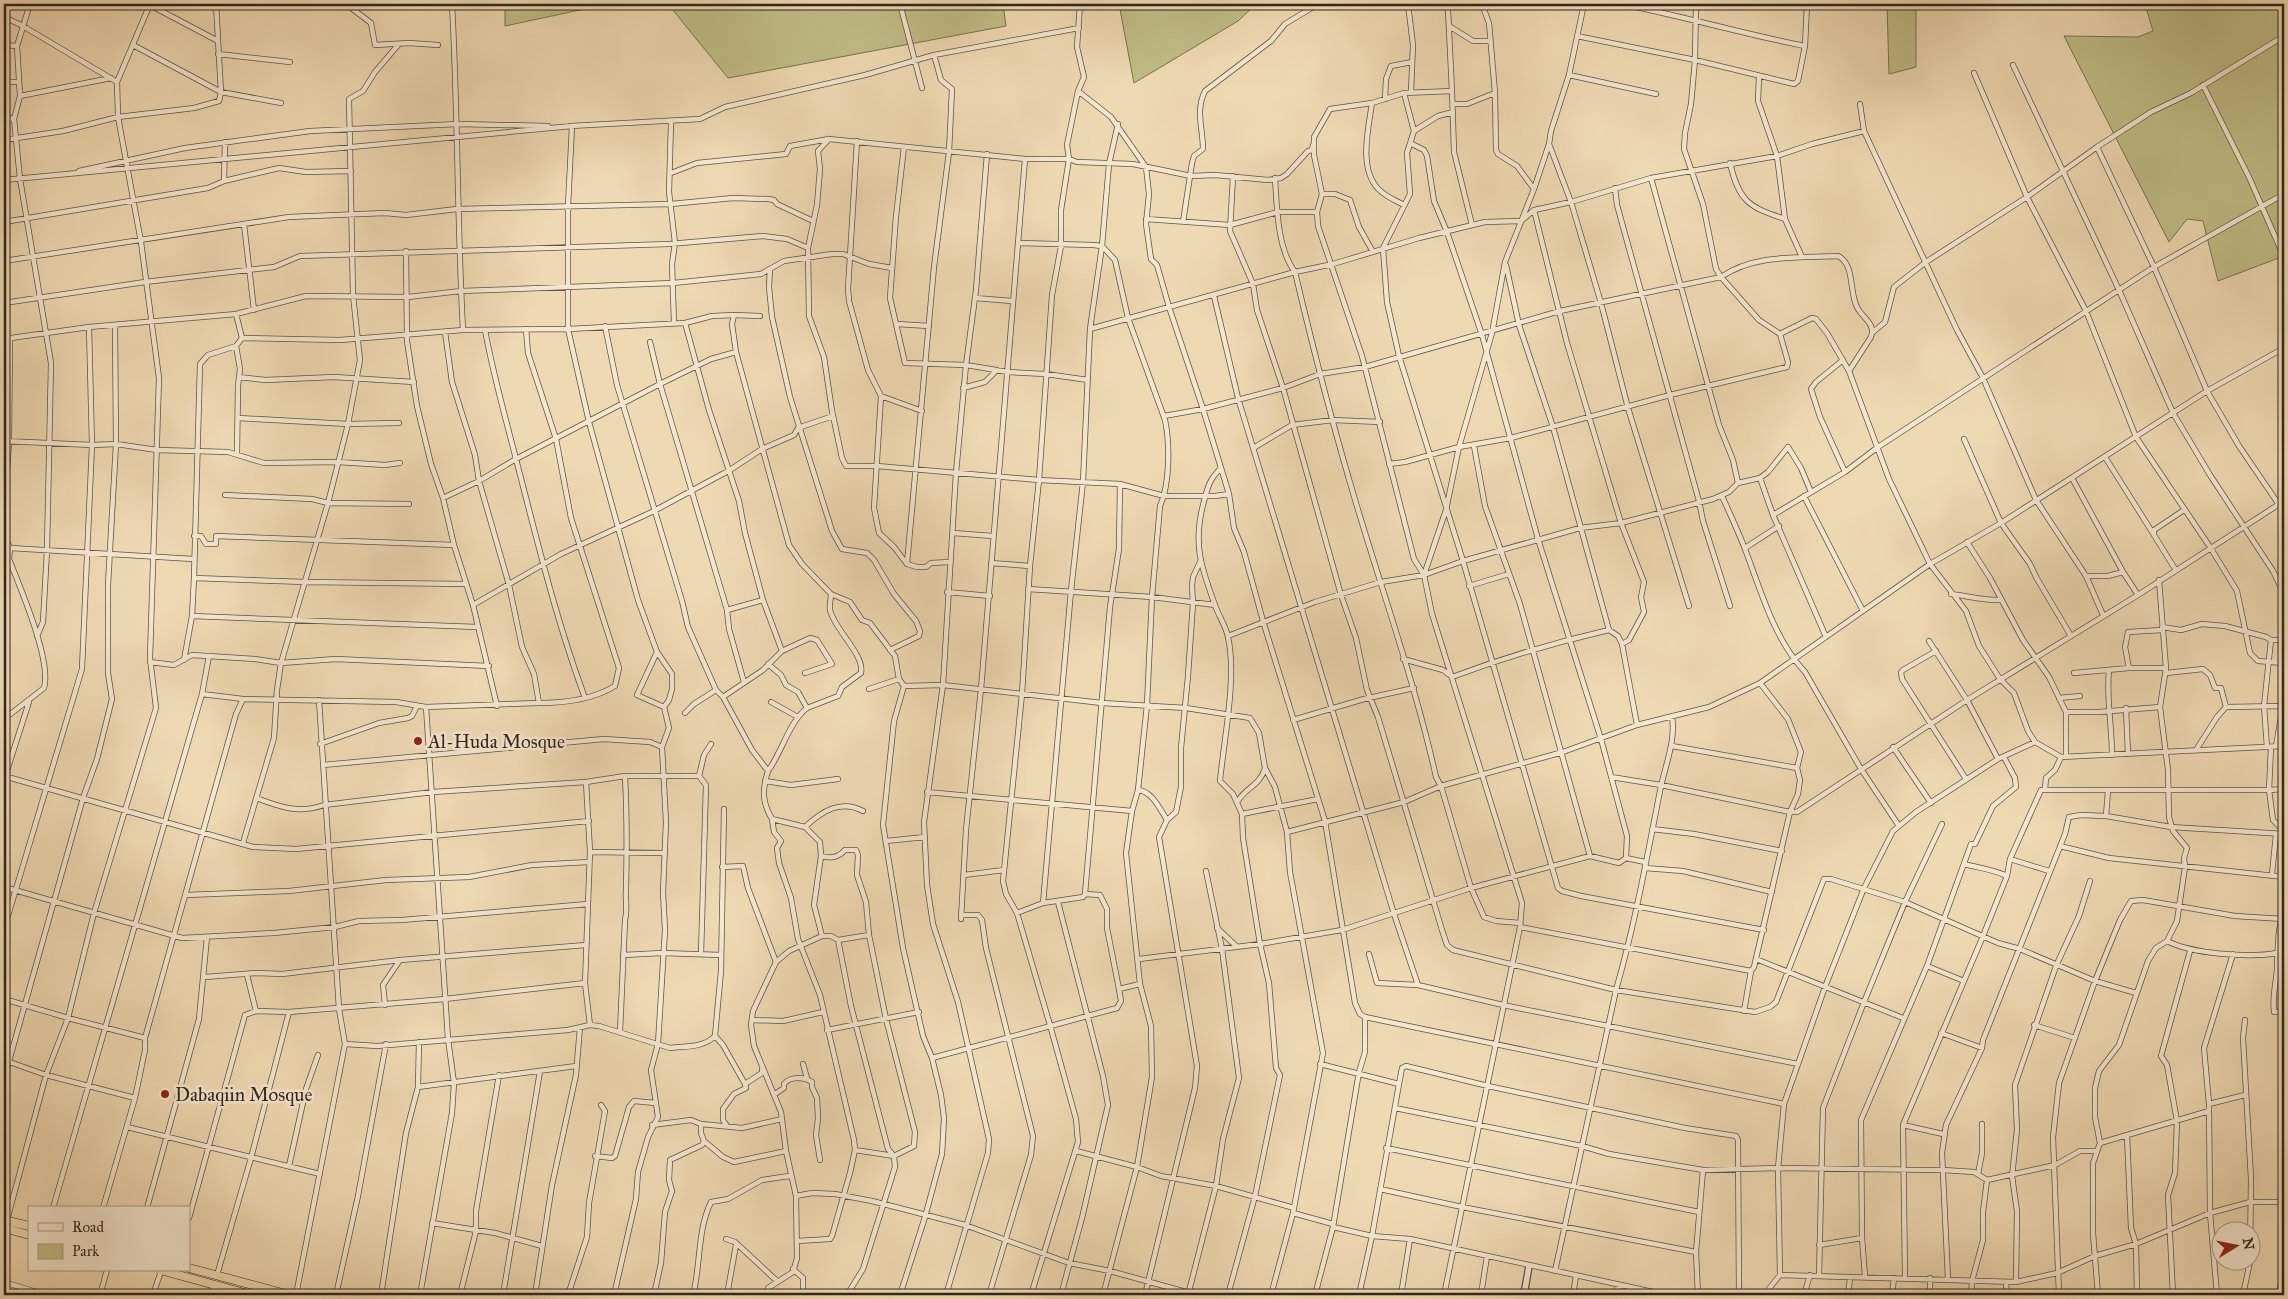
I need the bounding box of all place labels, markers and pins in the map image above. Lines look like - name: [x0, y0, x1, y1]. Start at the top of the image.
- place label: Al-Huda Mosque: [427, 730, 565, 754]
- marker: Al-Huda Mosque: [412, 735, 424, 747]
- place label: Dabaqiin Mosque: [175, 1083, 312, 1107]
- marker: Dabaqiin Mosque: [159, 1088, 171, 1100]

